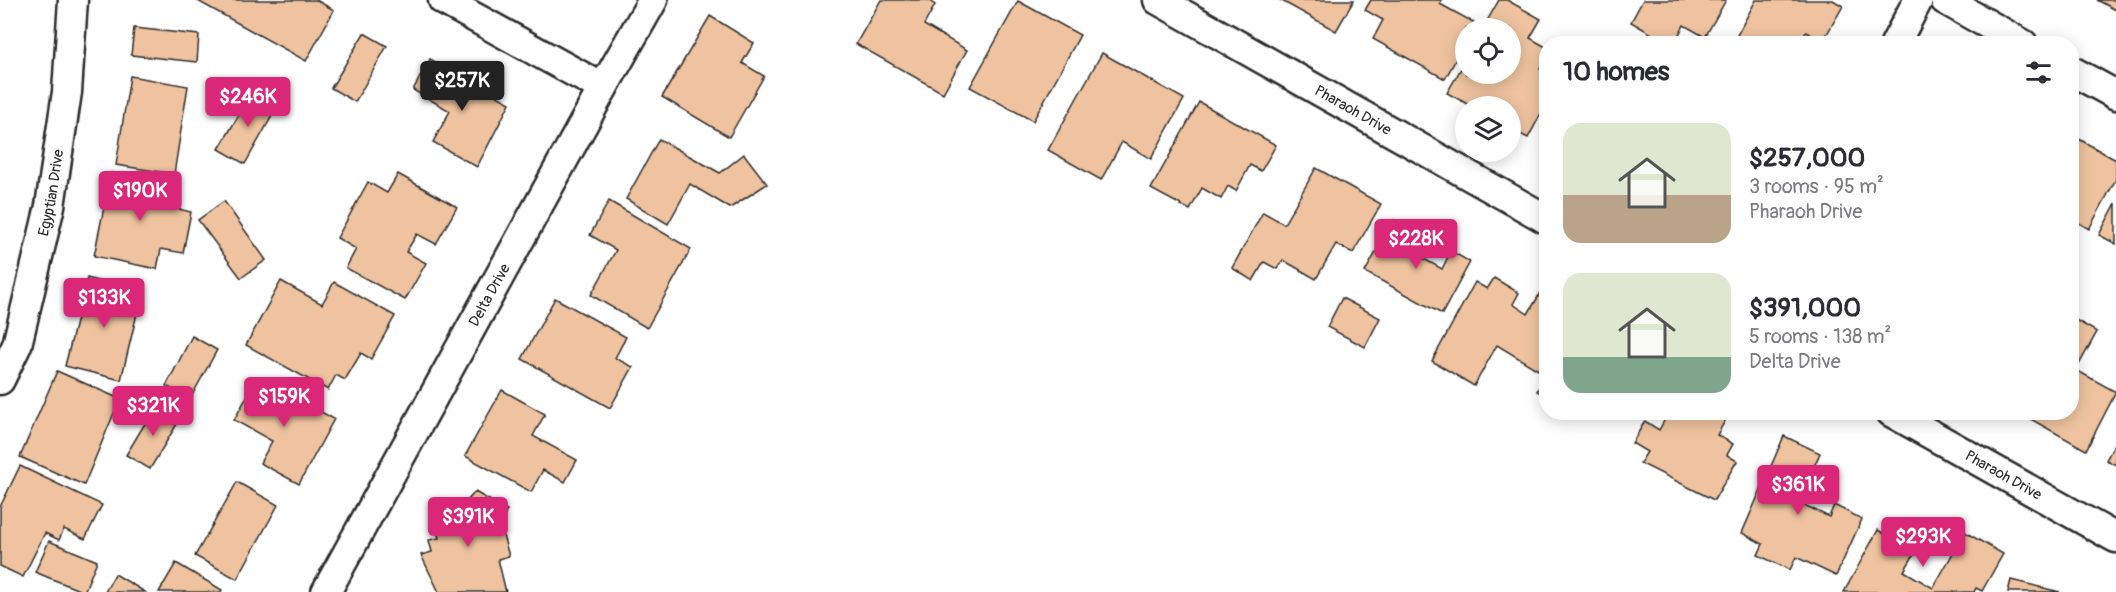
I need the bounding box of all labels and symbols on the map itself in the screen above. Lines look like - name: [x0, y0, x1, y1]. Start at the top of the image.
- pin: $257K: [420, 61, 504, 112]
- pin: $246K: [206, 77, 290, 128]
- street label: Pharaoh Drive: [1311, 81, 1395, 140]
- street label: Egyptian Drive: [34, 148, 68, 238]
- pin: $190K: [98, 171, 182, 222]
- pin: $228K: [1374, 219, 1458, 270]
- street label: Delta Drive: [465, 260, 515, 330]
- pin: $133K: [62, 278, 146, 329]
- pin: $159K: [242, 377, 326, 428]
- pin: $321K: [111, 386, 195, 437]
- street label: Pharaoh Drive: [1962, 446, 2046, 505]
- pin: $361K: [1756, 465, 1840, 516]
- pin: $391K: [426, 497, 510, 548]
- pin: $293K: [1881, 517, 1965, 568]

